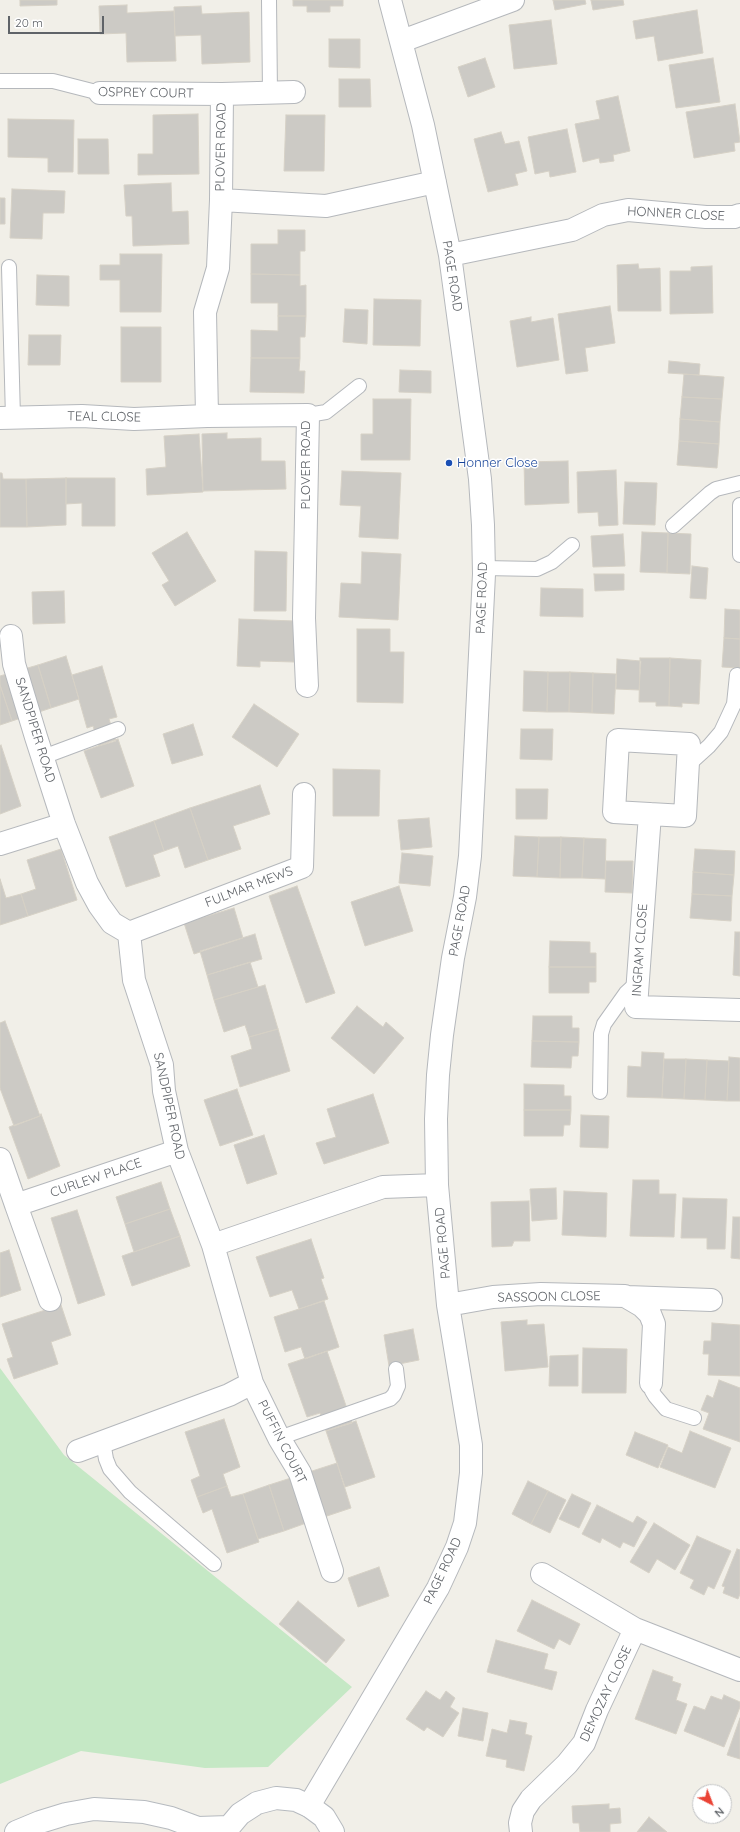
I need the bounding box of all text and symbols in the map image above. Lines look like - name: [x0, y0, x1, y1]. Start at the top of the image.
- scale bar: [10, 8, 106, 34]
- text: 20 m: [15, 15, 43, 30]
- street label: OSPREY COURT: [98, 84, 194, 102]
- street label: PLOVER ROAD: [212, 102, 230, 192]
- street label: HONNER CLOSE: [627, 204, 725, 224]
- street label: PAGE ROAD: [439, 239, 465, 313]
- street label: TEAL CLOSE: [67, 409, 141, 425]
- street label: PLOVER ROAD: [298, 421, 314, 509]
- place label: Honner Close: [457, 455, 538, 471]
- marker: Honner Close: [444, 458, 454, 468]
- street label: PAGE ROAD: [473, 562, 491, 634]
- street label: SANDPIPER ROAD: [12, 676, 58, 784]
- street label: FULMAR MEWS: [203, 863, 295, 911]
- street label: PAGE ROAD: [446, 884, 474, 958]
- street label: INGRAM CLOSE: [629, 903, 651, 997]
- street label: SANDPIPER ROAD: [150, 1051, 188, 1161]
- street label: CURLEW PLACE: [48, 1155, 144, 1201]
- street label: PAGE ROAD: [432, 1207, 454, 1279]
- street label: SASSOON CLOSE: [497, 1288, 601, 1306]
- street label: PUFFIN COURT: [254, 1397, 310, 1487]
- street label: PAGE ROAD: [421, 1535, 465, 1607]
- street label: DEMOZAY CLOSE: [577, 1643, 635, 1745]
- north arrow: [692, 1784, 732, 1824]
- text: N: [712, 1804, 727, 1820]

